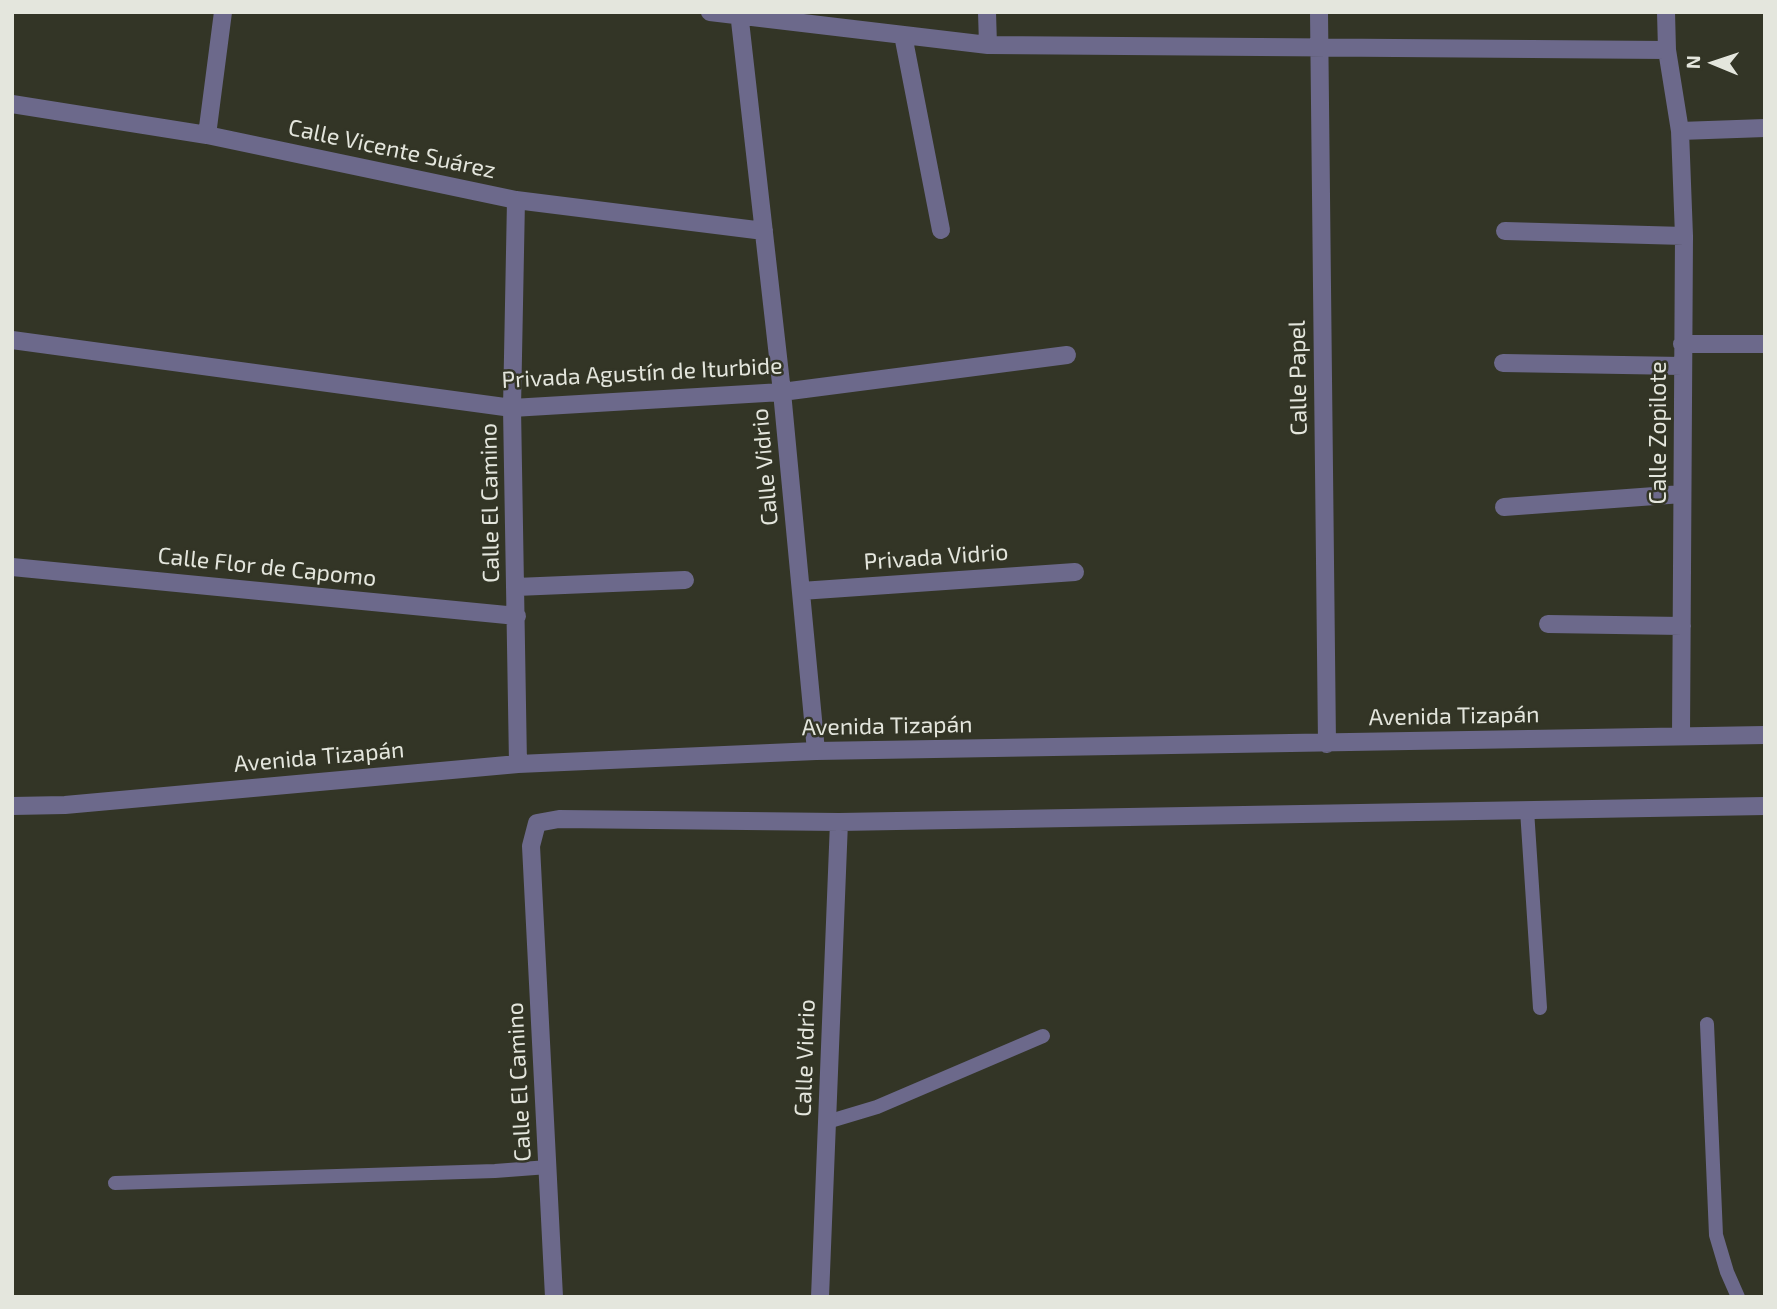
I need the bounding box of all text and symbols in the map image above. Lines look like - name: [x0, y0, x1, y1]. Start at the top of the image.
- north arrow: [1679, 28, 1749, 98]
- text: N: [1681, 55, 1704, 70]
- street label: Calle Vicente Suárez: [286, 114, 498, 184]
- street label: Calle Papel: [1283, 320, 1313, 436]
- street label: Privada Agustín de Iturbide: [501, 352, 783, 394]
- street label: Calle Zopilote: [1644, 362, 1672, 504]
- street label: Calle Vidrio: [746, 407, 784, 527]
- street label: Calle El Camino: [475, 423, 505, 583]
- street label: Privada Vidrio: [863, 538, 1009, 576]
- street label: Calle Flor de Capomo: [156, 542, 378, 592]
- street label: Avenida Tizapán: [1368, 701, 1540, 731]
- street label: Avenida Tizapán: [801, 711, 973, 741]
- street label: Avenida Tizapán: [233, 736, 405, 778]
- street label: Calle Vidrio: [789, 999, 821, 1117]
- street label: Calle El Camino: [501, 1002, 537, 1162]

